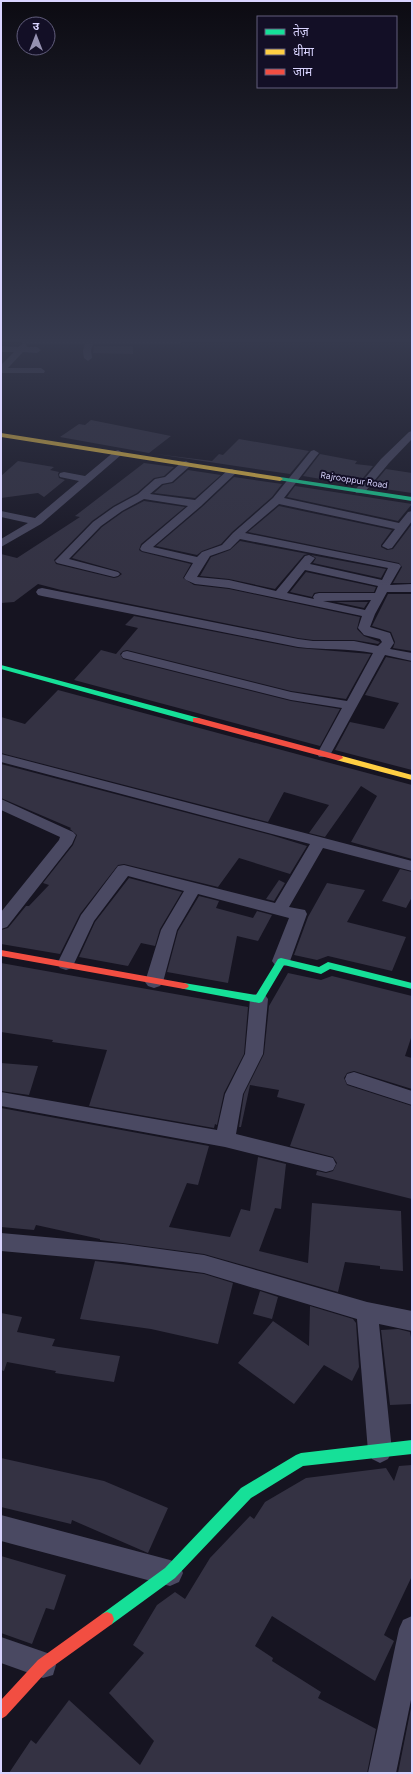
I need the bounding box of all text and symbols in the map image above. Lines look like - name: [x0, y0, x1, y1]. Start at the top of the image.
- north arrow: [16, 16, 56, 56]
- legend: [257, 16, 397, 88]
- text: उ: [33, 20, 40, 33]
- text: तेज़: [293, 24, 310, 39]
- text: धीमा: [293, 44, 315, 59]
- text: जाम: [293, 65, 313, 79]
- street label: Rajrooppur Road: [320, 469, 388, 490]

